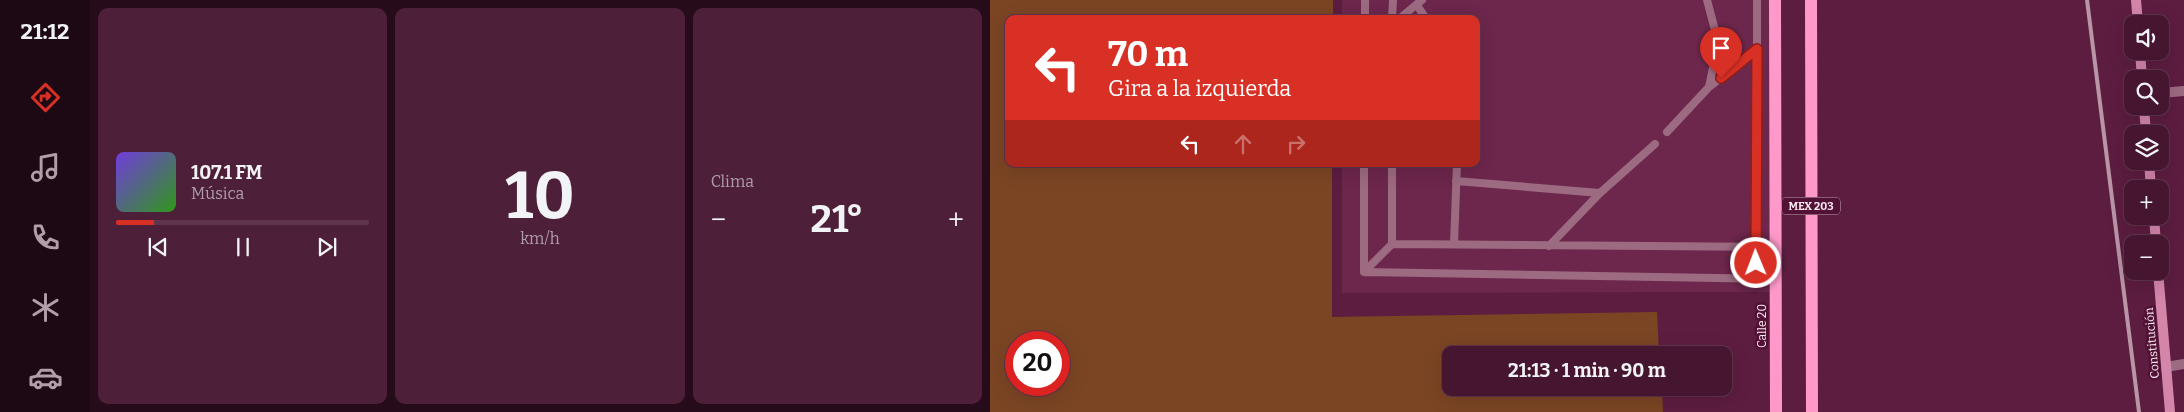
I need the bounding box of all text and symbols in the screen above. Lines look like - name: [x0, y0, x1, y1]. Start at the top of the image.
- map controls: [2124, 15, 2169, 280]
- button: sound: [2124, 15, 2169, 60]
- text: 21:12: [21, 18, 69, 45]
- pin: [1700, 27, 1742, 78]
- text: 70 m: [1108, 33, 1188, 75]
- icon: arrive: [1707, 34, 1735, 62]
- icon: left: [1025, 35, 1090, 100]
- button: search: [2124, 70, 2169, 115]
- text: Gira a la izquierda: [1108, 75, 1291, 102]
- icon: directions: [28, 80, 63, 115]
- button: layers: [2124, 125, 2169, 170]
- icon: left: [1176, 130, 1204, 158]
- icon: ahead: [1229, 130, 1257, 158]
- icon: right: [1282, 130, 1310, 158]
- icon: music: [28, 150, 63, 185]
- text: 10: [505, 157, 575, 235]
- text: 107.1 FM: [191, 161, 262, 184]
- text: Clima: [711, 172, 754, 191]
- button: +: [2124, 180, 2169, 225]
- text: Música: [191, 184, 244, 203]
- text: 21°: [811, 196, 864, 242]
- road number: MEX 203: [1782, 198, 1840, 215]
- text: −: [711, 203, 726, 236]
- text: +: [948, 203, 964, 236]
- icon: phone: [28, 220, 63, 255]
- text: km/h: [520, 229, 560, 248]
- icon: previous: [144, 233, 172, 261]
- icon: pause: [229, 233, 257, 261]
- icon: next: [313, 233, 341, 261]
- button: −: [2124, 235, 2169, 280]
- position arrow: [1729, 236, 1781, 288]
- icon: climate: [28, 290, 63, 325]
- street label: Calle 20: [1755, 304, 1769, 348]
- street label: Constitución: [2142, 306, 2162, 379]
- speed limit sign: 20: [1005, 331, 1070, 396]
- text: 21:13 · 1 min · 90 m: [1508, 359, 1666, 382]
- icon: car: [28, 360, 63, 395]

